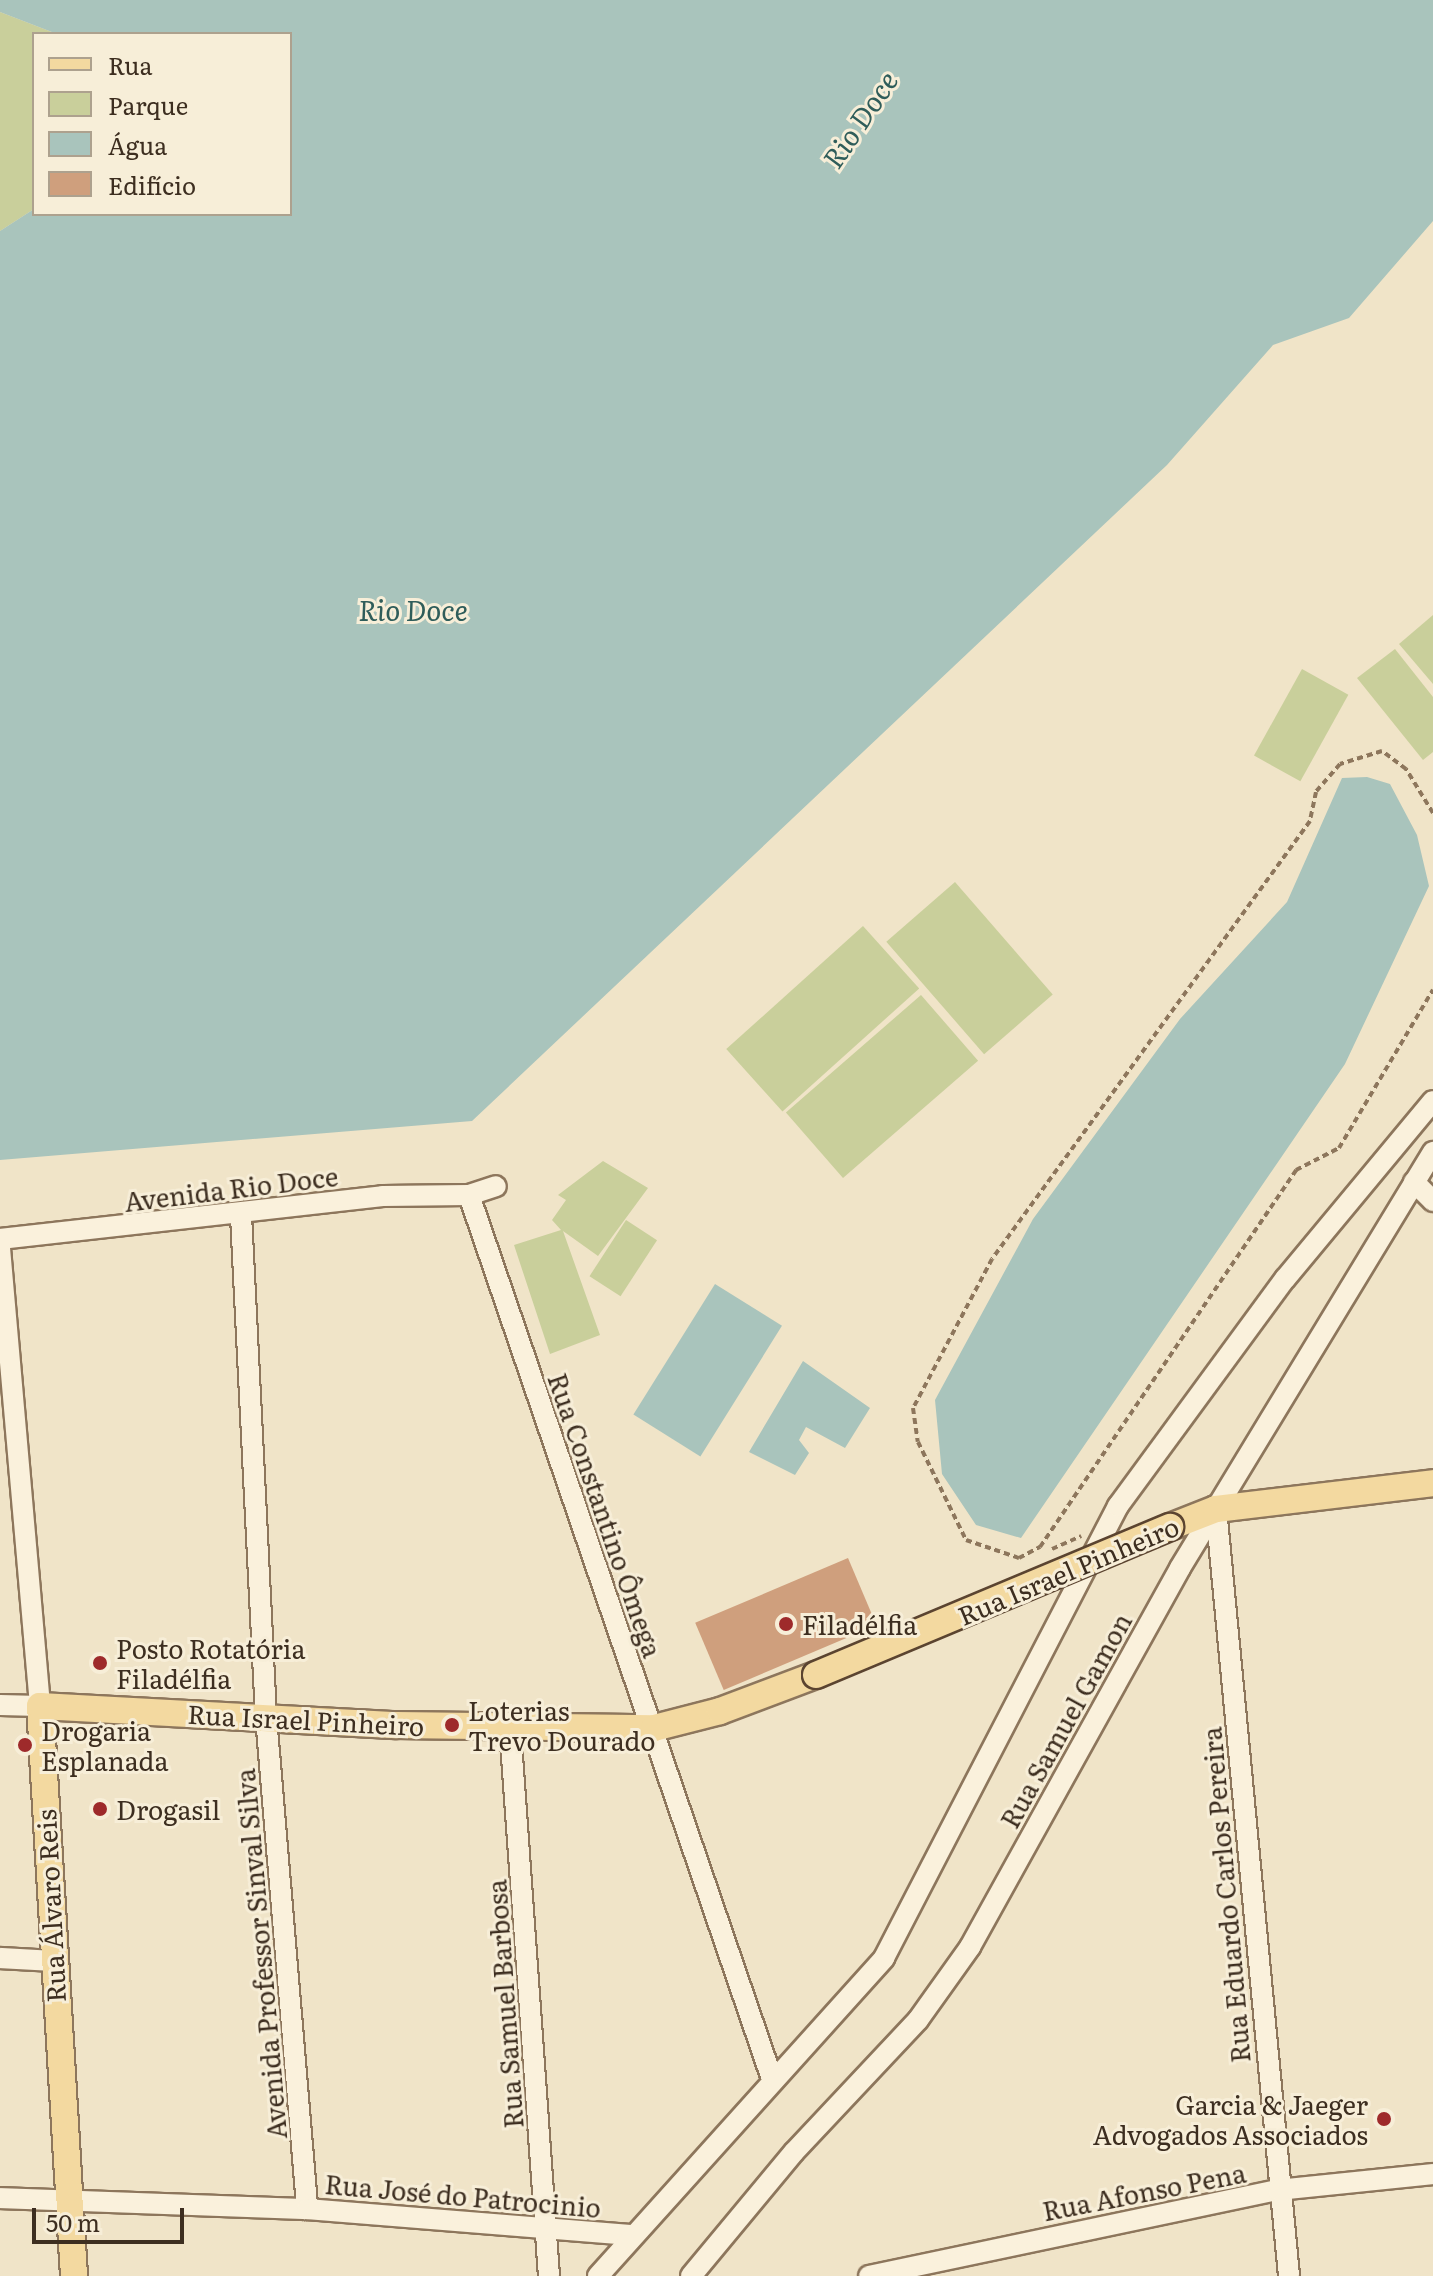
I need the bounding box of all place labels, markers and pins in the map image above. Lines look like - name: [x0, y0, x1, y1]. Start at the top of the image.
- place label: Filadélfia: [802, 1608, 917, 1640]
- marker: Filadélfia: [777, 1615, 795, 1633]
- place label: Posto Rotatória Filadélfia: [116, 1632, 306, 1694]
- marker: Posto Rotatória Filadélfia: [91, 1654, 109, 1672]
- place label: Loterias Trevo Dourado: [468, 1694, 655, 1756]
- place label: Drogaria Esplanada: [41, 1714, 168, 1776]
- marker: Loterias Trevo Dourado: [443, 1716, 461, 1734]
- marker: Drogaria Esplanada: [16, 1736, 34, 1754]
- place label: Drogasil: [116, 1793, 220, 1825]
- marker: Drogasil: [91, 1800, 109, 1818]
- place label: Garcia & Jaeger Advogados Associados: [1093, 2088, 1368, 2150]
- marker: Garcia & Jaeger Advogados Associados: [1375, 2110, 1393, 2128]

